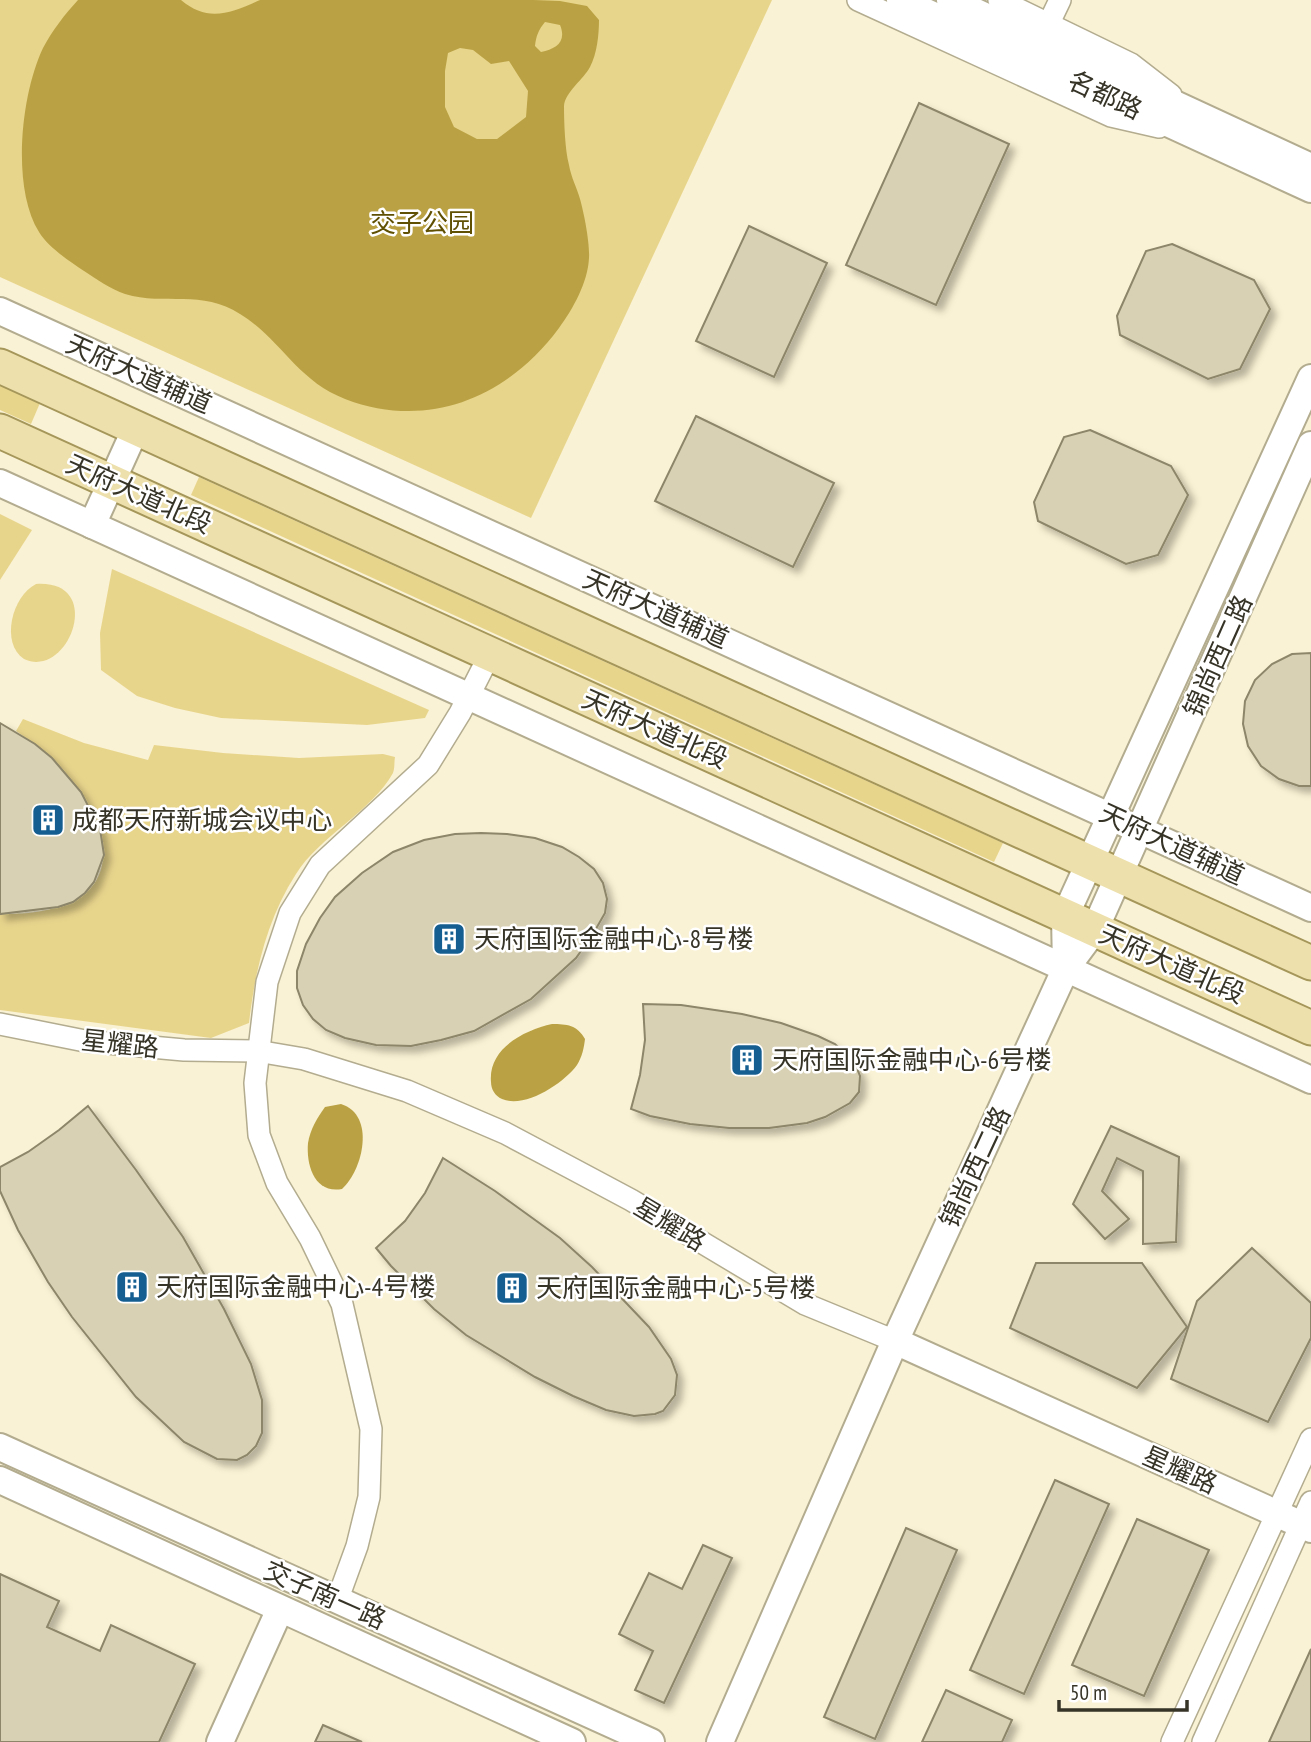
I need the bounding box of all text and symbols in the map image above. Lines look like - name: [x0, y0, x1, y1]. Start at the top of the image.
- street label: 名都路: [1063, 63, 1148, 126]
- park label: 交子公园: [370, 206, 474, 239]
- street label: 天府大道辅道: [61, 327, 217, 420]
- street label: 天府大道北段: [61, 447, 217, 540]
- street label: 天府大道辅道: [578, 562, 734, 655]
- street label: 锦尚西二路: [1176, 590, 1259, 722]
- street label: 天府大道北段: [577, 682, 733, 775]
- street label: 天府大道辅道: [1095, 796, 1250, 891]
- building icon: 成都天府新城会议中心: [29, 801, 67, 839]
- place label: 成都天府新城会议中心: [72, 803, 332, 836]
- street label: 天府大道北段: [1094, 917, 1250, 1010]
- building icon: 天府国际金融中心-8号楼: [430, 920, 468, 958]
- place label: 天府国际金融中心-8号楼: [474, 922, 753, 955]
- street label: 星耀路: [80, 1023, 161, 1064]
- building icon: 天府国际金融中心-6号楼: [728, 1041, 766, 1079]
- place label: 天府国际金融中心-6号楼: [772, 1043, 1051, 1076]
- street label: 锦尚西二路: [932, 1101, 1017, 1233]
- street label: 星耀路: [628, 1189, 712, 1258]
- building icon: 天府国际金融中心-4号楼: [113, 1268, 151, 1306]
- building icon: 天府国际金融中心-5号楼: [493, 1269, 531, 1307]
- place label: 天府国际金融中心-4号楼: [156, 1270, 435, 1303]
- place label: 天府国际金融中心-5号楼: [536, 1271, 815, 1304]
- street label: 星耀路: [1138, 1439, 1223, 1500]
- street label: 交子南一路: [259, 1553, 391, 1636]
- scale bar: [1059, 1668, 1187, 1712]
- text: 50 m: [1070, 1679, 1107, 1706]

